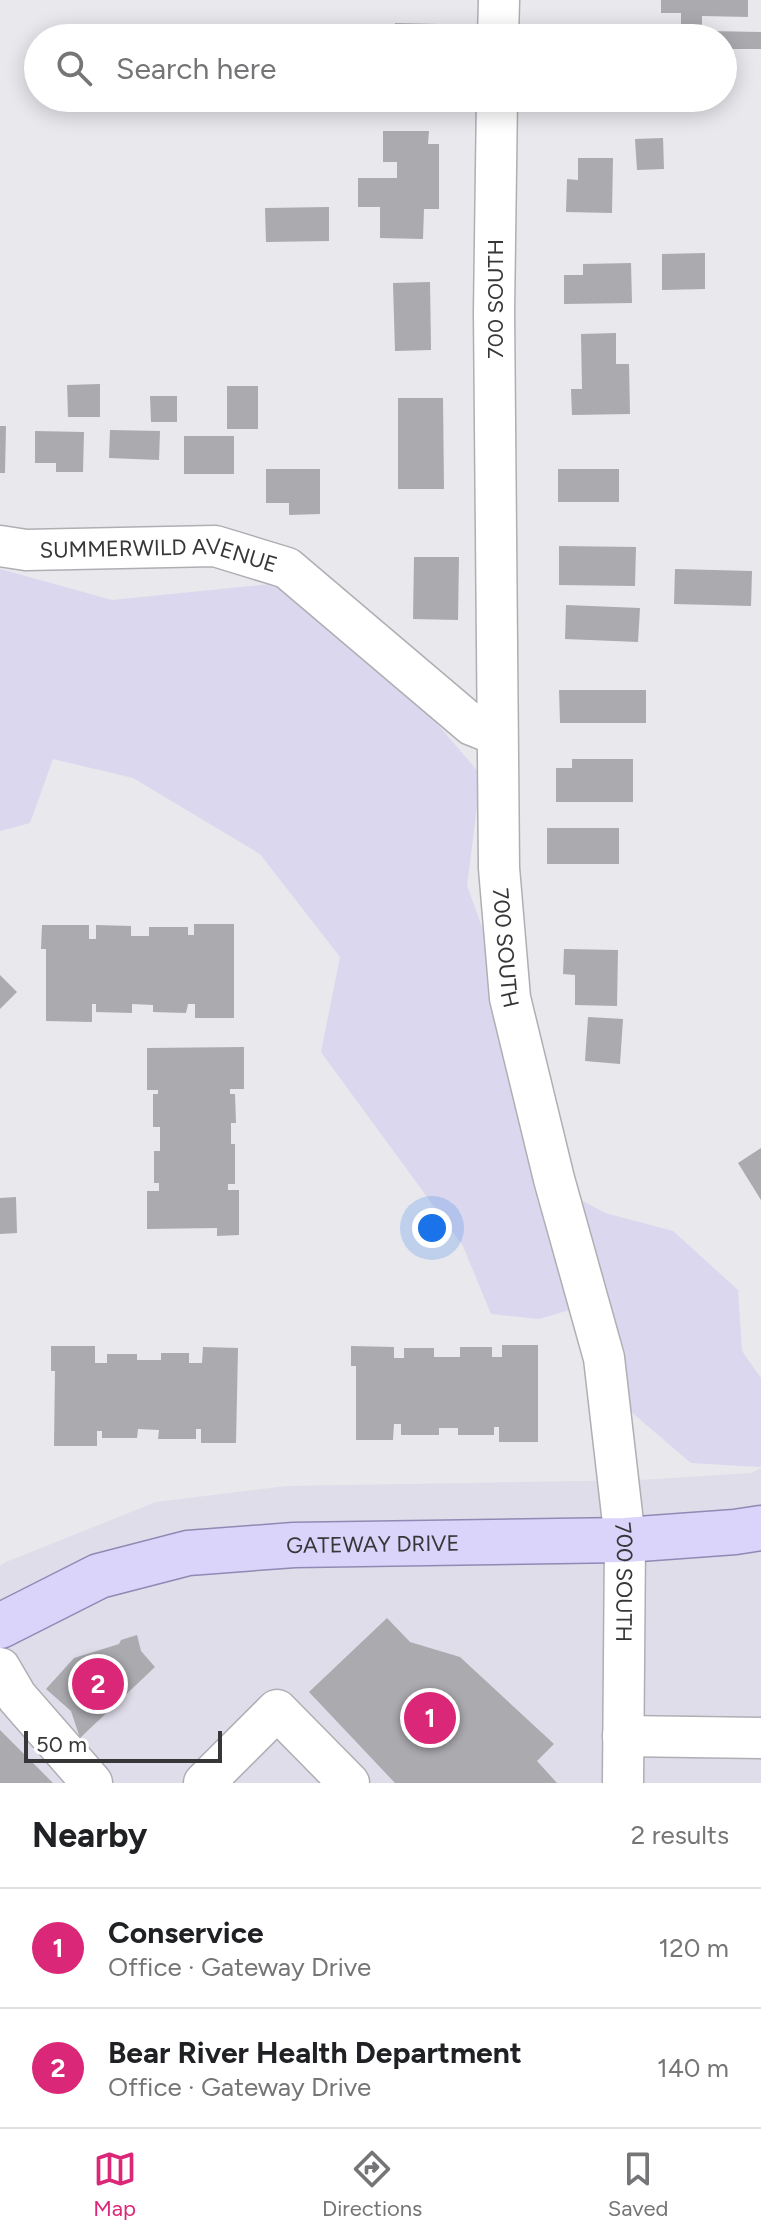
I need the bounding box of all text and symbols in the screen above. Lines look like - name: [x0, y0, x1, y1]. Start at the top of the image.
- search box: [24, 24, 737, 112]
- icon: search: [52, 46, 96, 90]
- text: Search here: [116, 50, 276, 87]
- street label: 700 SOUTH: [482, 239, 509, 359]
- street label: SUMMERWILD AVENUE: [39, 532, 281, 578]
- street label: 700 SOUTH: [487, 887, 525, 1010]
- your location: [412, 1208, 452, 1248]
- street label: 700 SOUTH: [610, 1521, 639, 1642]
- street label: GATEWAY DRIVE: [286, 1529, 460, 1559]
- pin: 2: [72, 1654, 124, 1714]
- pin: 1: [404, 1688, 456, 1748]
- scale bar: [24, 1727, 222, 1763]
- text: 50 m: [36, 1731, 87, 1758]
- text: Nearby: [32, 1815, 147, 1856]
- text: 2 results: [631, 1819, 729, 1851]
- text: Conservice: [108, 1914, 264, 1951]
- text: 1: [53, 1932, 63, 1964]
- text: 120 m: [659, 1932, 729, 1964]
- text: Office · Gateway Drive: [108, 1951, 371, 1983]
- text: Bear River Health Department: [108, 2034, 522, 2071]
- text: 2: [50, 2052, 66, 2084]
- text: 140 m: [657, 2052, 729, 2084]
- text: Office · Gateway Drive: [108, 2071, 371, 2103]
- tab: Map: [93, 2147, 137, 2222]
- tab: Directions: [322, 2147, 422, 2222]
- tab: Saved: [608, 2147, 668, 2222]

